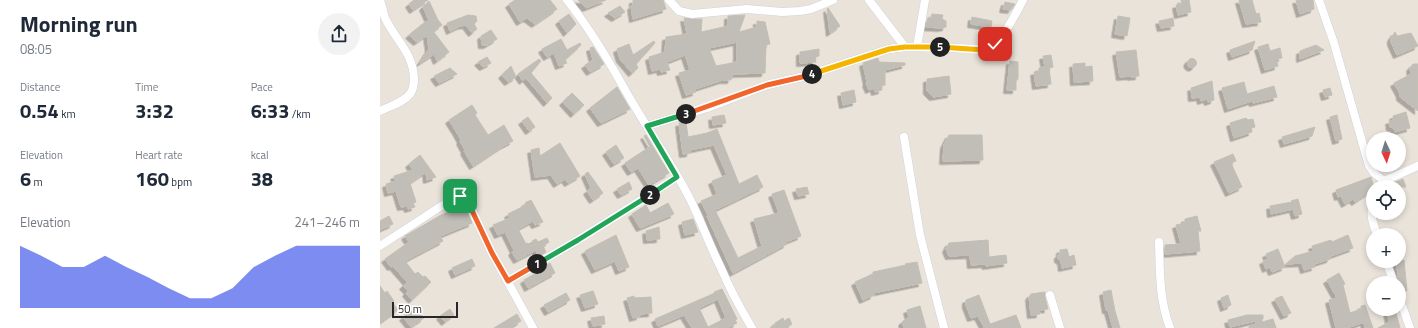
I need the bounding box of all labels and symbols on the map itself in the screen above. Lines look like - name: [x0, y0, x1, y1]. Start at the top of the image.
- pin: [978, 27, 1012, 61]
- pin: 5: [930, 37, 950, 57]
- pin: 4: [802, 64, 822, 84]
- pin: 3: [676, 104, 696, 124]
- north arrow: [1366, 132, 1406, 172]
- pin: [443, 179, 477, 213]
- pin: 2: [640, 185, 660, 205]
- pin: 1: [527, 254, 547, 274]
- scale bar: [392, 300, 458, 319]

